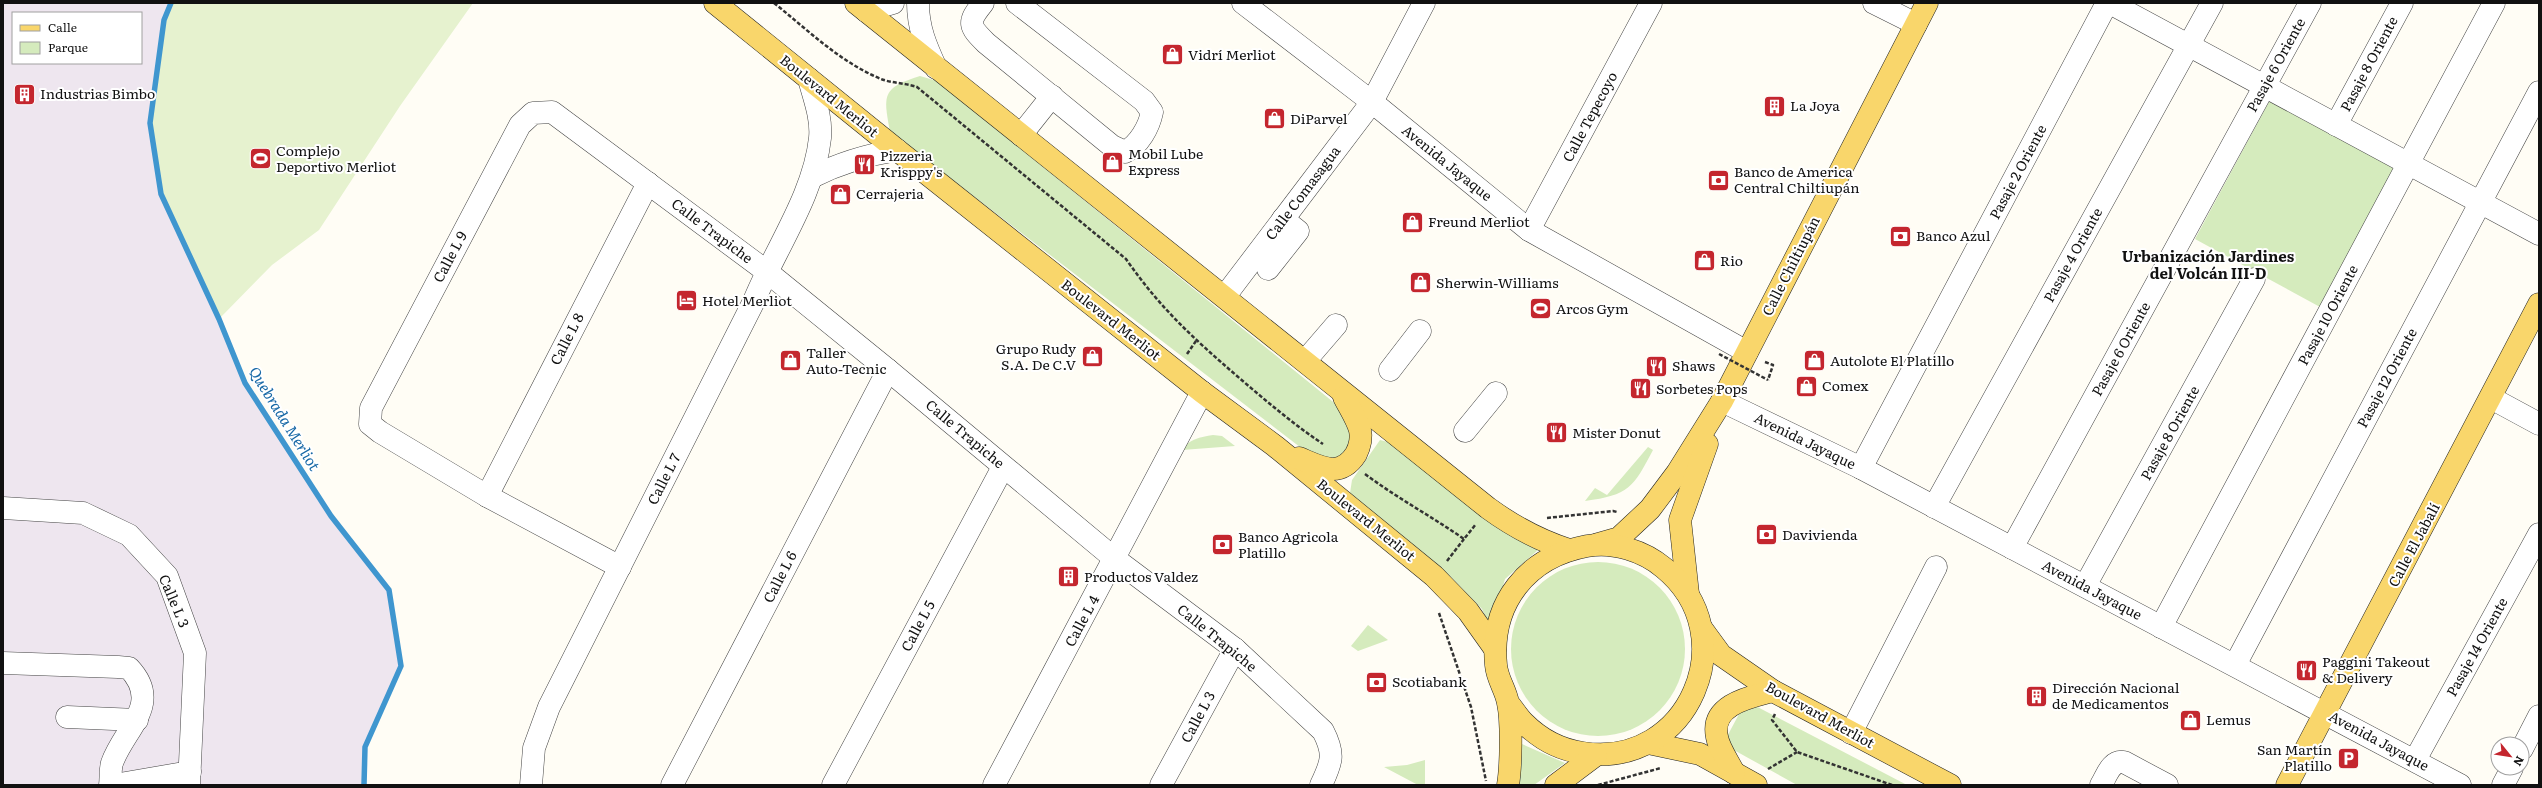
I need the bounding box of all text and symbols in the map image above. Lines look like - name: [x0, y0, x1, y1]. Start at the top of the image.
- legend: [12, 12, 142, 64]
- street label: Pasaje 8 Oriente: [2335, 12, 2402, 115]
- street label: Pasaje 6 Oriente: [2241, 14, 2309, 115]
- text: Calle: [48, 18, 77, 36]
- text: Parque: [48, 38, 88, 56]
- shop icon: Vidrí Merliot: [1159, 42, 1185, 68]
- place label: Vidrí Merliot: [1188, 44, 1276, 64]
- street label: Boulevard Merliot: [776, 49, 883, 141]
- street label: Calle Tepecoyo: [1557, 68, 1621, 165]
- building icon: Industrias Bimbo: [12, 81, 38, 107]
- place label: Industrias Bimbo: [40, 83, 155, 103]
- building icon: La Joya: [1762, 93, 1788, 119]
- place label: La Joya: [1790, 95, 1840, 115]
- shop icon: DiParvel: [1262, 106, 1288, 132]
- place label: DiParvel: [1290, 108, 1348, 128]
- street label: Avenida Jayaque: [1398, 120, 1497, 205]
- street label: Pasaje 2 Oriente: [1984, 121, 2050, 222]
- place label: Complejo Deportivo Merliot: [276, 140, 397, 176]
- street label: Calle Comasagua: [1260, 141, 1345, 244]
- place label: Mobil Lube Express: [1128, 143, 1203, 179]
- place label: Pizzeria Krisppy's: [880, 145, 942, 181]
- sports icon: Complejo Deportivo Merliot: [248, 146, 274, 172]
- shop icon: Mobil Lube Express: [1099, 149, 1125, 175]
- restaurant icon: Pizzeria Krisppy's: [851, 151, 877, 177]
- place label: Banco de America Central Chiltiupán: [1734, 161, 1859, 197]
- bank icon: Banco de America Central Chiltiupán: [1706, 167, 1732, 193]
- shop icon: Cerrajeria: [828, 181, 854, 207]
- place label: Cerrajeria: [856, 183, 924, 203]
- street label: Calle Trapiche: [668, 193, 757, 267]
- street label: Pasaje 4 Oriente: [2038, 204, 2106, 305]
- shop icon: Freund Merliot: [1399, 209, 1425, 235]
- place label: Freund Merliot: [1428, 211, 1530, 231]
- street label: Calle Chiltiupán: [1756, 212, 1824, 319]
- bank icon: Banco Azul: [1887, 223, 1913, 249]
- place label: Banco Azul: [1916, 225, 1991, 245]
- street label: Calle L 9: [427, 227, 471, 286]
- district label: Urbanización Jardines del Volcán III-D: [2122, 244, 2295, 284]
- shop icon: Rio: [1691, 248, 1717, 274]
- place label: Rio: [1720, 250, 1743, 270]
- street label: Pasaje 10 Oriente: [2292, 261, 2362, 368]
- shop icon: Sherwin-Williams: [1407, 270, 1433, 296]
- place label: Sherwin-Williams: [1436, 272, 1559, 292]
- street label: Boulevard Merliot: [1058, 274, 1166, 365]
- hotel icon: Hotel Merliot: [674, 288, 700, 314]
- place label: Hotel Merliot: [702, 290, 792, 310]
- sports icon: Arcos Gym: [1527, 296, 1553, 322]
- place label: Arcos Gym: [1556, 298, 1629, 318]
- street label: Pasaje 6 Oriente: [2086, 298, 2154, 399]
- street label: Calle L 8: [545, 309, 588, 368]
- street label: Pasaje 12 Oriente: [2351, 324, 2421, 431]
- place label: Grupo Rudy S.A. De C.V: [996, 338, 1077, 374]
- place label: Taller Auto-Tecnic: [806, 342, 887, 378]
- shop icon: Grupo Rudy S.A. De C.V: [1079, 344, 1105, 370]
- shop icon: Taller Auto-Tecnic: [777, 348, 803, 374]
- shop icon: Autolote El Platillo: [1801, 348, 1827, 374]
- place label: Autolote El Platillo: [1830, 350, 1954, 370]
- restaurant icon: Shaws: [1644, 353, 1670, 379]
- place label: Shaws: [1672, 355, 1715, 375]
- water label: Quebrada Merliot: [244, 362, 327, 475]
- shop icon: Comex: [1794, 373, 1820, 399]
- place label: Comex: [1822, 375, 1869, 395]
- restaurant icon: Sorbetes Pops: [1628, 376, 1654, 402]
- place label: Sorbetes Pops: [1656, 378, 1747, 398]
- street label: Pasaje 8 Oriente: [2135, 382, 2203, 483]
- street label: Calle Trapiche: [922, 394, 1009, 472]
- street label: Avenida Jayaque: [1751, 407, 1860, 473]
- restaurant icon: Mister Donut: [1544, 420, 1570, 446]
- place label: Mister Donut: [1572, 422, 1661, 442]
- street label: Calle L 7: [642, 449, 685, 508]
- street label: Boulevard Merliot: [1313, 473, 1420, 565]
- street label: Calle El Jabalí: [2383, 499, 2444, 590]
- bank icon: Davivienda: [1753, 522, 1779, 548]
- place label: Davivienda: [1782, 524, 1858, 544]
- place label: Banco Agricola Platillo: [1238, 526, 1339, 562]
- bank icon: Banco Agricola Platillo: [1210, 532, 1236, 558]
- street label: Calle L 6: [758, 547, 801, 606]
- street label: Avenida Jayaque: [2039, 554, 2146, 624]
- building icon: Productos Valdez: [1055, 564, 1081, 590]
- place label: Productos Valdez: [1084, 566, 1198, 586]
- street label: Calle L 3: [155, 571, 195, 630]
- street label: Calle L 4: [1059, 591, 1103, 650]
- street label: Pasaje 14 Oriente: [2441, 593, 2512, 700]
- street label: Calle L 5: [895, 596, 939, 655]
- street label: Calle Trapiche: [1174, 599, 1262, 676]
- place label: Paggini Takeout & Delivery: [2322, 651, 2430, 687]
- restaurant icon: Paggini Takeout & Delivery: [2294, 657, 2320, 683]
- bank icon: Scotiabank: [1363, 669, 1389, 695]
- place label: Scotiabank: [1392, 671, 1467, 691]
- street label: Boulevard Merliot: [1763, 676, 1879, 752]
- place label: Dirección Nacional de Medicamentos: [2052, 677, 2180, 713]
- building icon: Dirección Nacional de Medicamentos: [2023, 683, 2049, 709]
- street label: Calle L 3: [1175, 687, 1219, 746]
- street label: Avenida Jayaque: [2326, 705, 2433, 775]
- shop icon: Lemus: [2178, 707, 2204, 733]
- place label: Lemus: [2206, 709, 2250, 729]
- north arrow: [2490, 736, 2530, 776]
- place label: San Martín Platillo: [2257, 739, 2332, 775]
- parking icon: San Martín Platillo: [2335, 745, 2361, 771]
- text: N: [2510, 754, 2529, 769]

